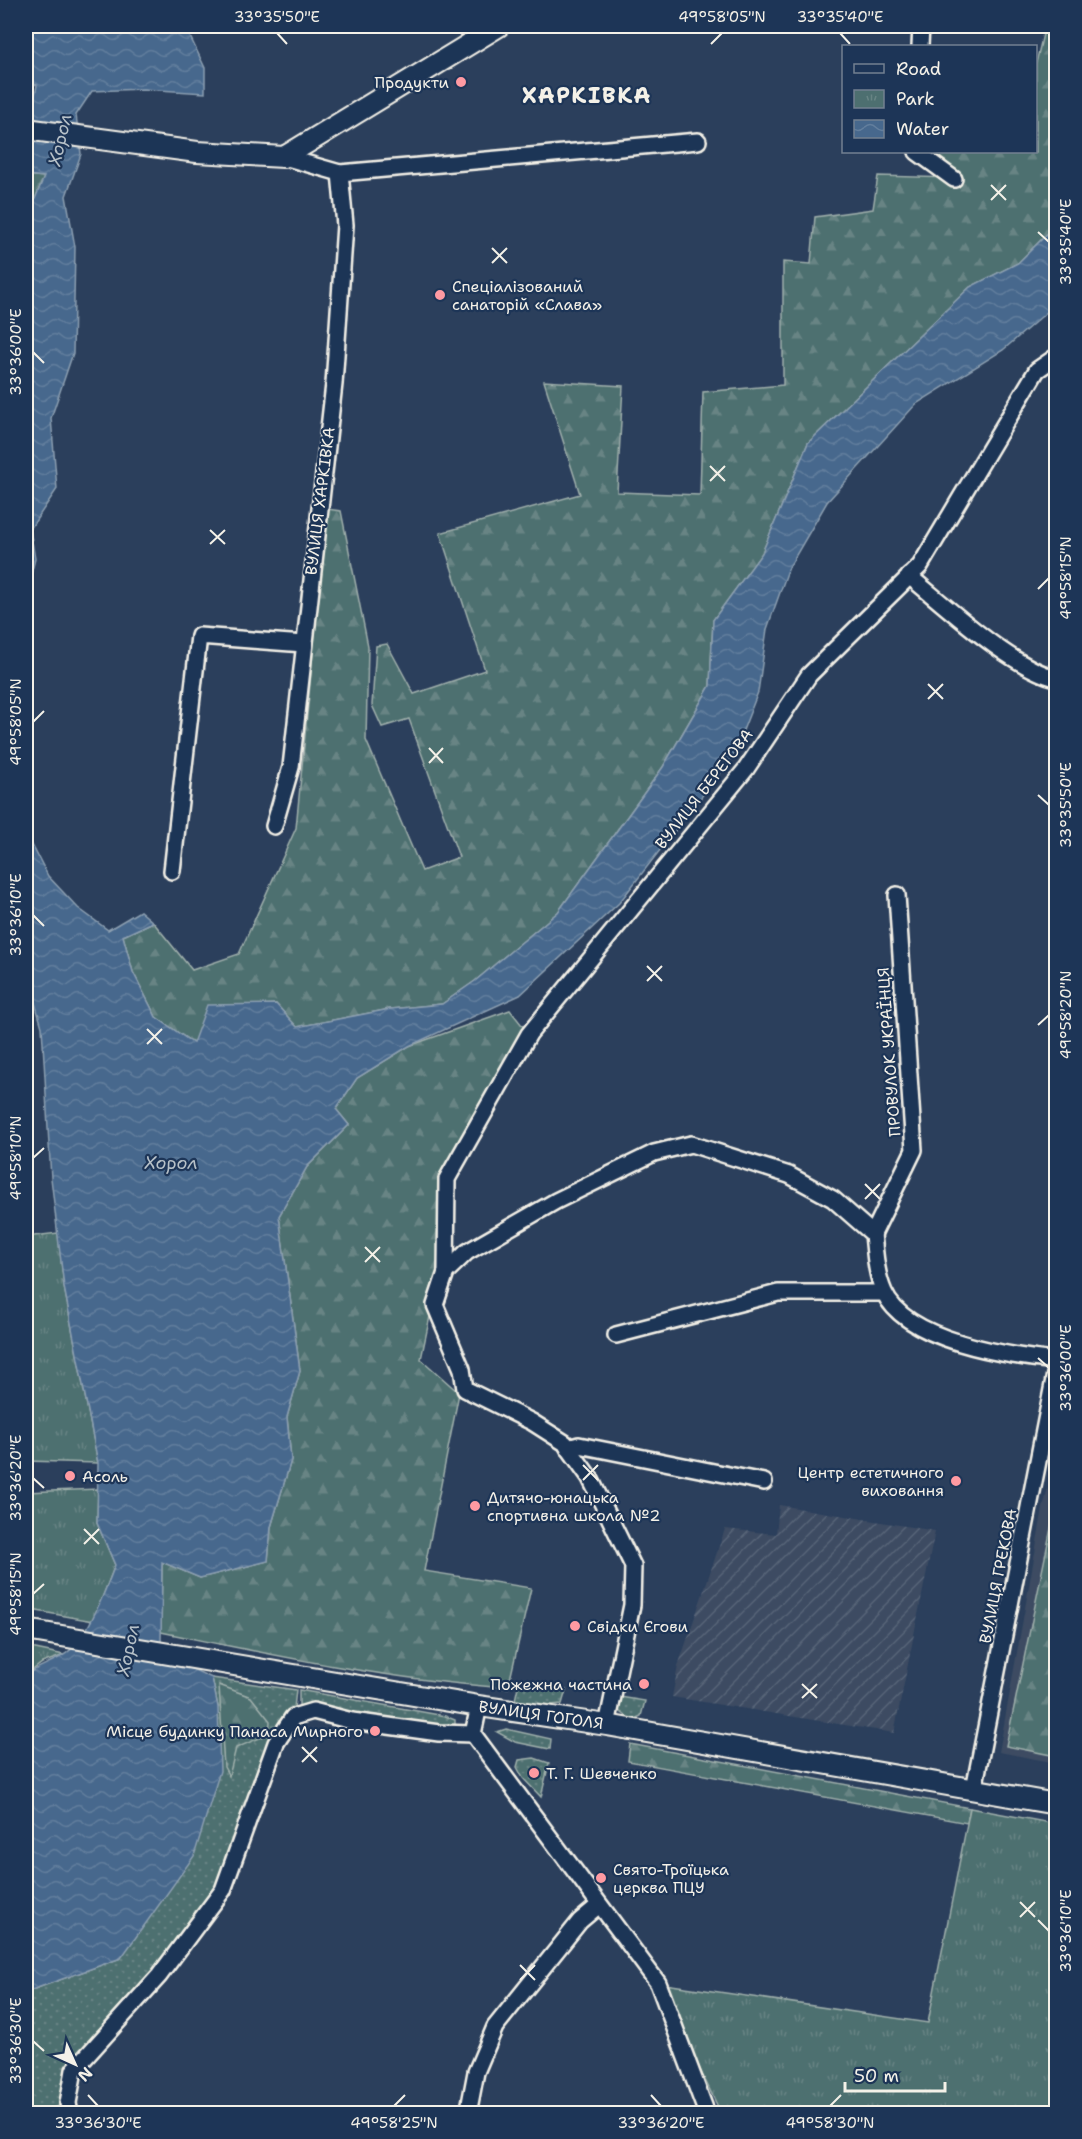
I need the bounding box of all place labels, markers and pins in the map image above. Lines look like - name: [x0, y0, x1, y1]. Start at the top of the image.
- place label: Продукти: [374, 72, 449, 93]
- marker: Продукти: [454, 75, 468, 89]
- place label: Спеціалізований санаторій «Слава»: [452, 276, 602, 315]
- marker: Спеціалізований санаторій «Слава»: [433, 288, 447, 302]
- place label: Центр естетичного виховання: [797, 1462, 944, 1501]
- place label: Асоль: [82, 1466, 128, 1487]
- marker: Асоль: [63, 1469, 77, 1483]
- marker: Центр естетичного виховання: [949, 1474, 963, 1488]
- place label: Дитячо-юнацька спортивна школа №2: [487, 1487, 660, 1526]
- marker: Дитячо-юнацька спортивна школа №2: [468, 1499, 482, 1513]
- place label: Свідки Єгови: [587, 1616, 688, 1637]
- marker: Свідки Єгови: [568, 1619, 582, 1633]
- place label: Пожежна частина: [491, 1674, 632, 1695]
- marker: Пожежна частина: [637, 1677, 651, 1691]
- place label: Місце будинку Панаса Мирного: [106, 1721, 363, 1742]
- marker: Місце будинку Панаса Мирного: [368, 1724, 382, 1738]
- place label: Т. Г. Шевченко: [546, 1763, 657, 1784]
- marker: Т. Г. Шевченко: [527, 1766, 541, 1780]
- place label: Свято-Троїцька церква ПЦУ: [613, 1859, 729, 1898]
- marker: Свято-Троїцька церква ПЦУ: [594, 1871, 608, 1885]

